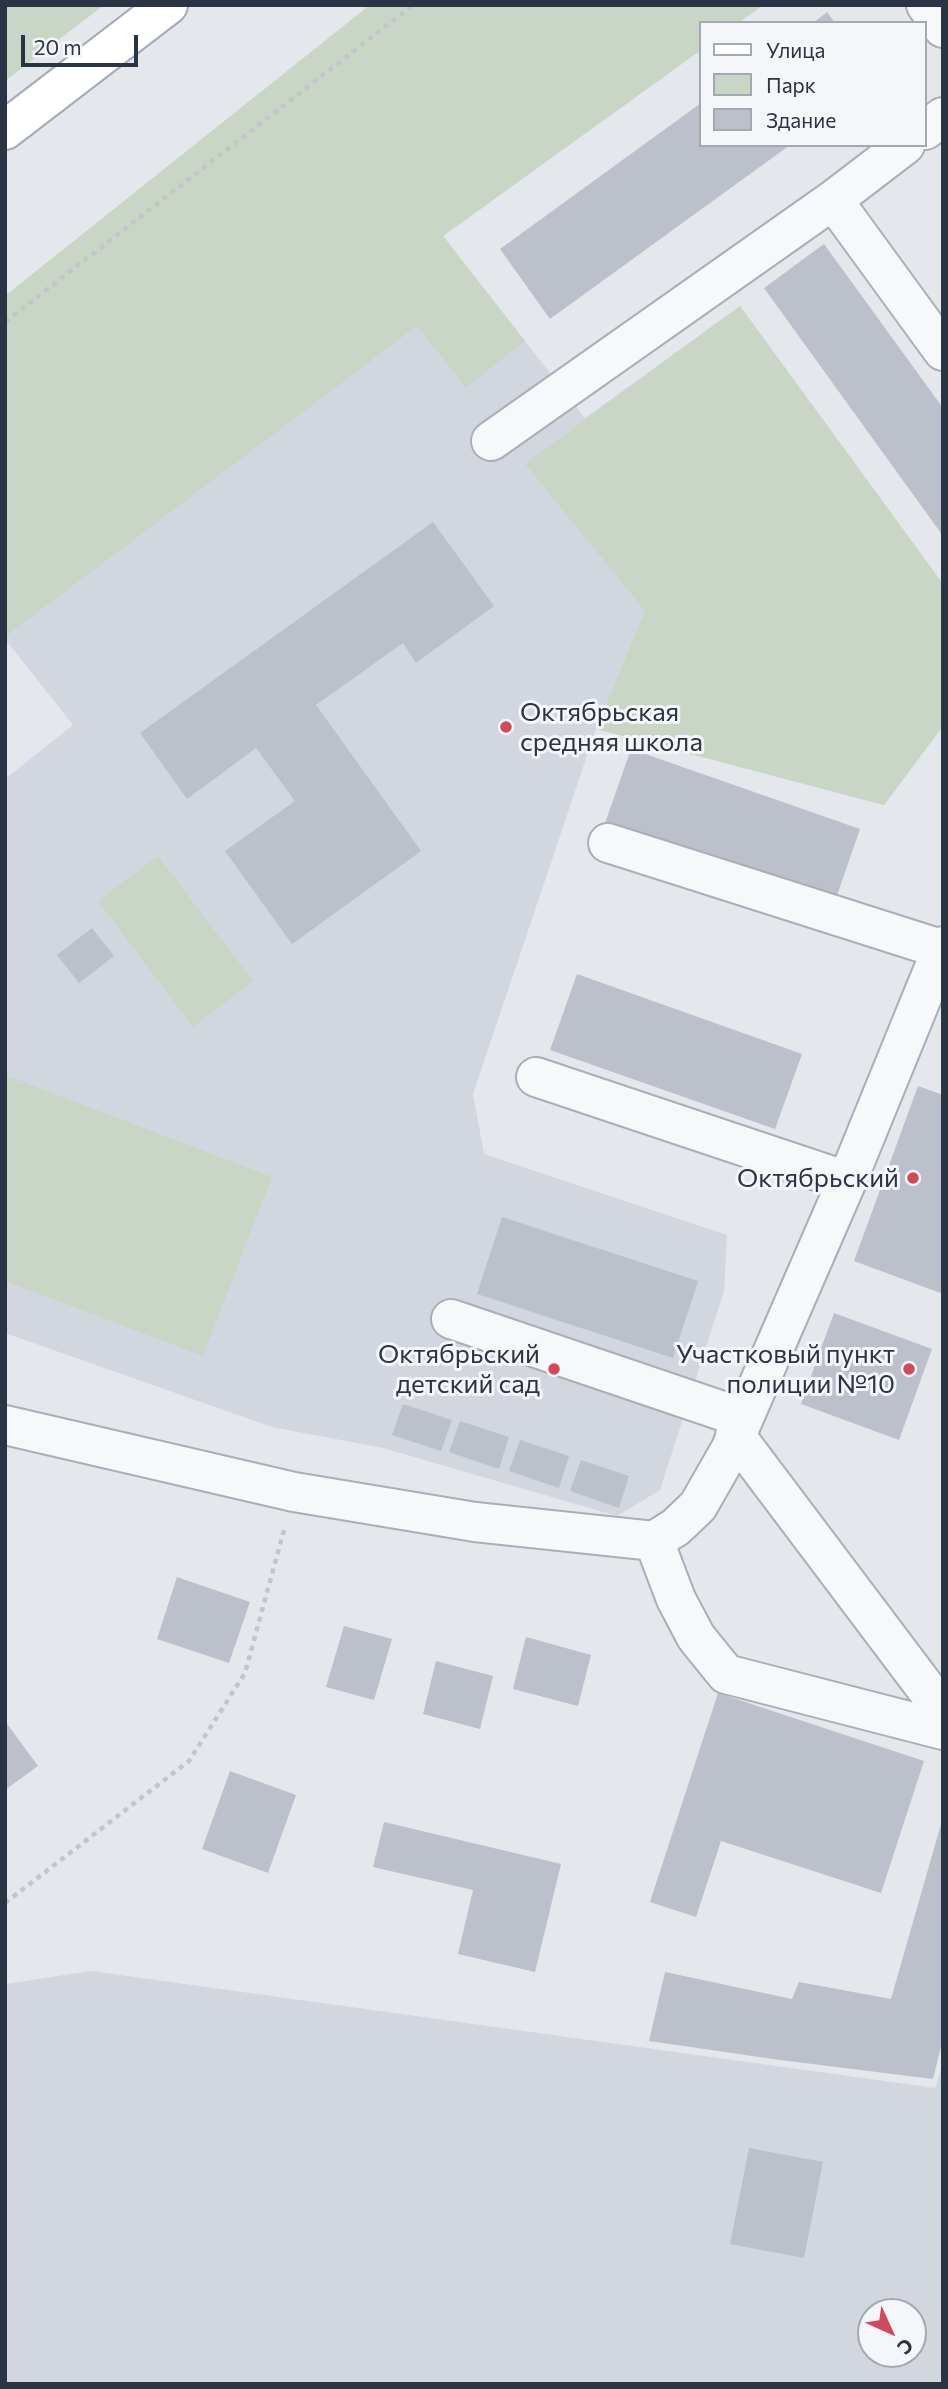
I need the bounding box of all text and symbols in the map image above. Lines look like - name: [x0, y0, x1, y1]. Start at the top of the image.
- scale bar: [24, 21, 142, 65]
- legend: [699, 21, 927, 147]
- text: 20 m: [34, 34, 82, 59]
- text: Улица: [766, 37, 825, 62]
- text: Парк: [766, 72, 816, 97]
- text: Здание: [766, 107, 836, 132]
- place label: Октябрьская средняя школа: [520, 696, 703, 758]
- marker: Октябрьская средняя школа: [498, 719, 514, 735]
- place label: Октябрьский: [737, 1162, 899, 1194]
- marker: Октябрьский: [905, 1170, 921, 1186]
- place label: Октябрьский детский сад: [378, 1338, 540, 1400]
- place label: Участковый пункт полиции №10: [676, 1338, 895, 1400]
- marker: Октябрьский детский сад: [546, 1361, 562, 1377]
- marker: Участковый пункт полиции №10: [901, 1361, 917, 1377]
- north arrow: [857, 2298, 927, 2368]
- text: С: [893, 2334, 919, 2360]

